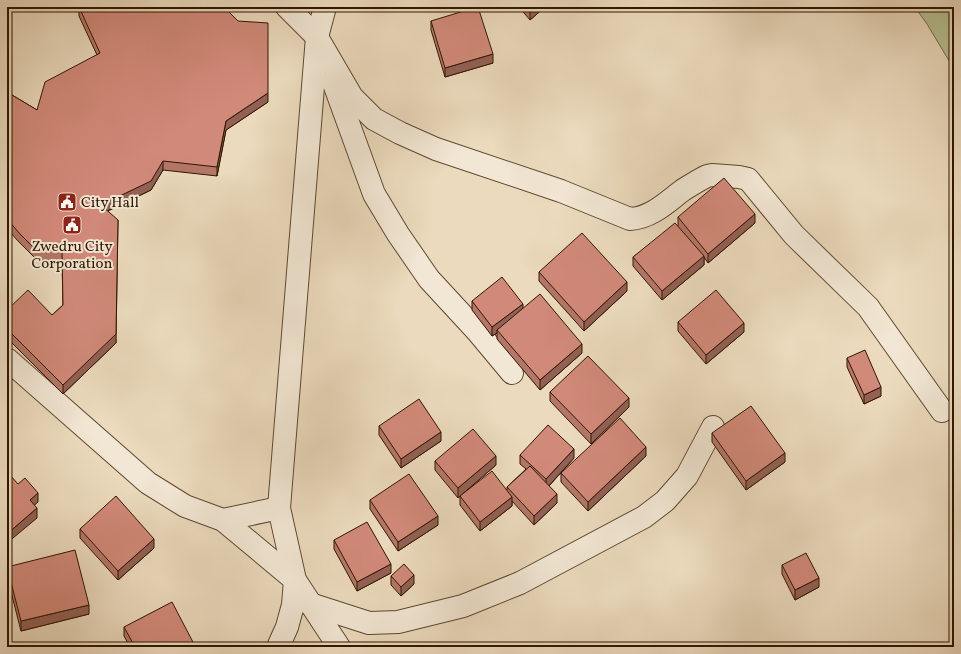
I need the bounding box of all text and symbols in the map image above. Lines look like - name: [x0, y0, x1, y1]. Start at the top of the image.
- public building icon: City Hall: [56, 191, 78, 213]
- place label: City Hall: [81, 193, 139, 214]
- public building icon: Zwedru City Corporation: [61, 214, 83, 236]
- place label: Zwedru City Corporation: [31, 237, 113, 275]

